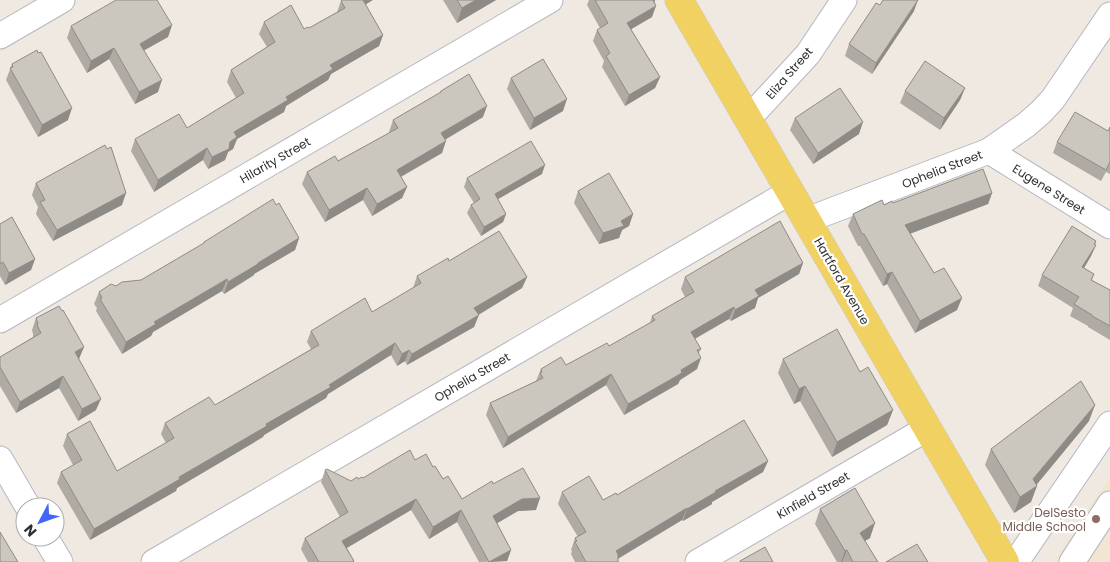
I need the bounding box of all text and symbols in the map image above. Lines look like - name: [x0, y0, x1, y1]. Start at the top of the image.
- street label: Eliza Street: [762, 43, 816, 103]
- street label: Hilarity Street: [236, 133, 314, 187]
- street label: Ophelia Street: [899, 146, 985, 192]
- street label: Eugene Street: [1009, 160, 1089, 218]
- street label: Hartford Avenue: [810, 234, 874, 328]
- street label: Ophelia Street: [431, 348, 513, 406]
- street label: Kinfield Street: [773, 467, 853, 523]
- north arrow: [15, 497, 65, 547]
- place label: DelSesto Middle School: [1003, 504, 1086, 535]
- marker: DelSesto Middle School: [1090, 513, 1102, 525]
- text: N: [19, 520, 41, 541]

